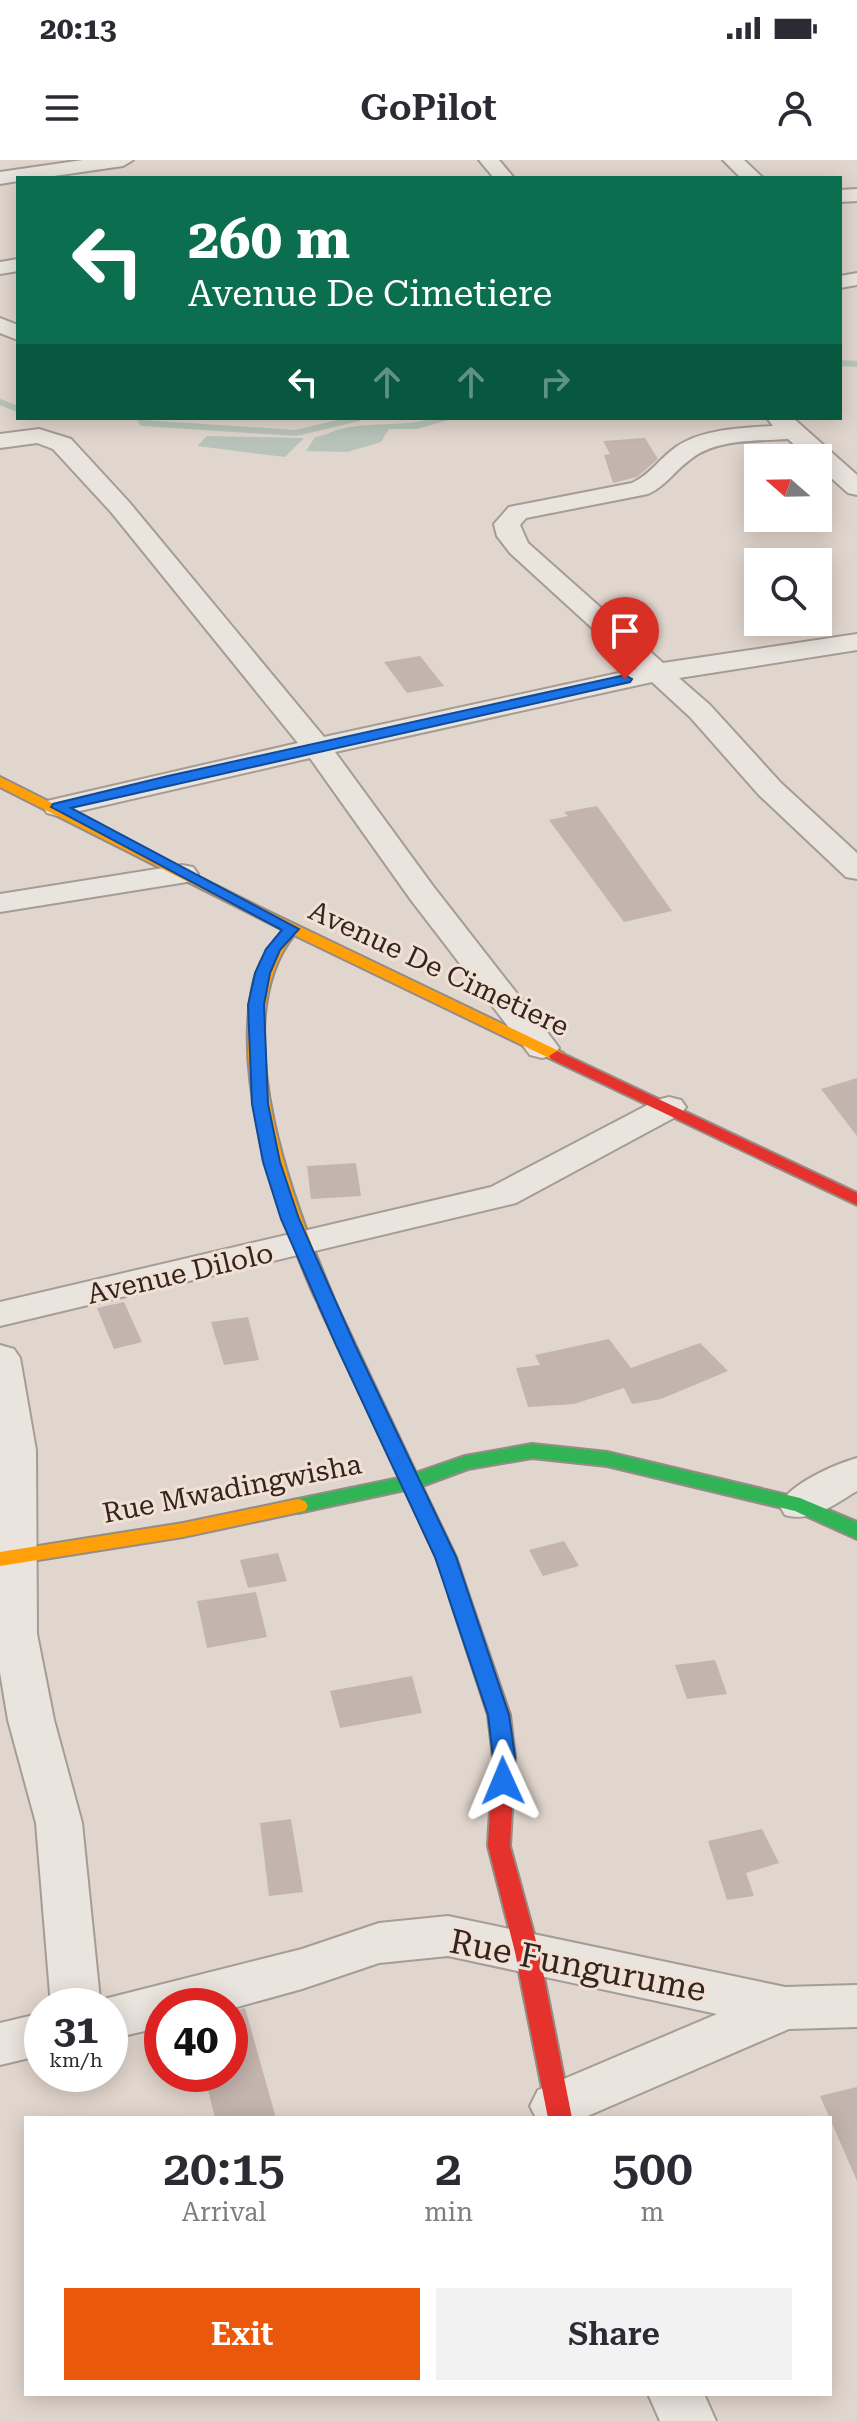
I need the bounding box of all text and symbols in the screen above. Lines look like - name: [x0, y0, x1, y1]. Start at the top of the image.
- text: 20:13: [40, 11, 117, 46]
- icon: menu: [40, 86, 84, 130]
- icon: person: [773, 86, 817, 130]
- text: GoPilot: [360, 87, 497, 129]
- text: 260 m: [188, 206, 350, 272]
- icon: left: [56, 208, 160, 312]
- text: Avenue De Cimetiere: [188, 273, 552, 315]
- icon: left: [281, 360, 325, 404]
- icon: ahead: [365, 360, 409, 404]
- icon: ahead: [449, 360, 493, 404]
- icon: right: [533, 360, 577, 404]
- north arrow: [744, 444, 832, 532]
- map controls: [744, 444, 832, 636]
- button: search: [744, 548, 832, 636]
- pin: [591, 597, 659, 679]
- icon: arrive: [603, 609, 647, 653]
- street label: Avenue De Cimetiere: [303, 894, 574, 1043]
- street label: Avenue Dilolo: [84, 1236, 276, 1311]
- street label: Rue Mwadingwisha: [100, 1447, 364, 1530]
- position arrow: [461, 1739, 545, 1823]
- street label: Rue Fungurume: [446, 1921, 710, 2009]
- speed limit sign: 40: [144, 1988, 248, 2092]
- text: 31: [54, 2006, 98, 2053]
- text: km/h: [49, 2048, 103, 2072]
- text: 20:15: [163, 2141, 285, 2197]
- text: 2: [435, 2141, 462, 2197]
- text: 500: [612, 2141, 693, 2197]
- text: Arrival: [182, 2197, 266, 2227]
- text: min: [424, 2197, 473, 2227]
- text: m: [641, 2197, 664, 2227]
- button: Exit: [64, 2288, 420, 2380]
- button: Share: [436, 2288, 792, 2380]

